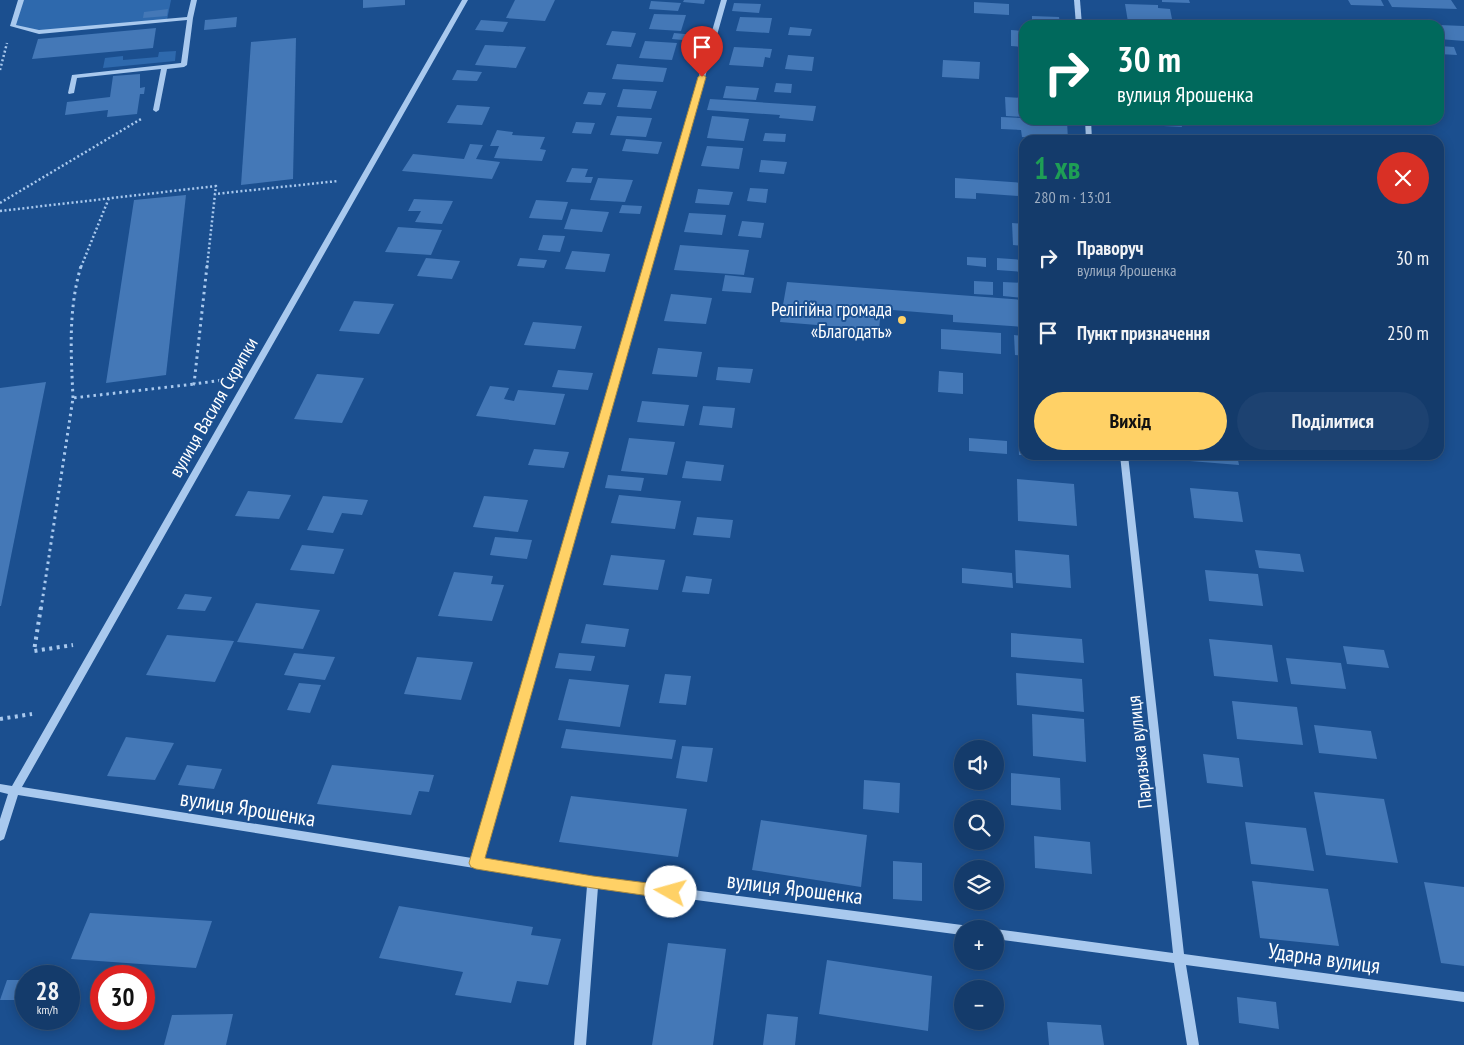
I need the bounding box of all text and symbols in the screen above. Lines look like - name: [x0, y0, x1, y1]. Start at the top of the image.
- pin: [681, 26, 723, 77]
- icon: arrive: [688, 33, 716, 61]
- text: 30 m: [1117, 36, 1181, 82]
- icon: right: [1034, 40, 1099, 105]
- text: вулиця Ярошенка: [1117, 80, 1254, 108]
- text: 1 хв: [1034, 148, 1080, 187]
- button: close: [1377, 152, 1429, 204]
- text: 280 m · 13:01: [1034, 187, 1112, 207]
- text: Праворуч: [1077, 236, 1144, 260]
- icon: right: [1034, 244, 1062, 272]
- text: 30 m: [1396, 246, 1429, 270]
- text: вулиця Ярошенка: [1077, 260, 1176, 280]
- place label: Релігійна громада «Благодать»: [771, 297, 892, 343]
- marker: Релігійна громада «Благодать»: [896, 314, 908, 326]
- icon: arrive: [1034, 319, 1062, 347]
- text: Пункт призначення: [1077, 321, 1210, 345]
- text: 250 m: [1387, 321, 1429, 345]
- street label: вулиця Василя Скрипки: [163, 333, 263, 481]
- button: Вихід: [1034, 392, 1227, 450]
- button: Поділитися: [1237, 392, 1429, 450]
- street label: Паризька вулиця: [1121, 694, 1157, 810]
- map controls: [954, 740, 1004, 1030]
- button: sound: [954, 740, 1004, 790]
- street label: вулиця Ярошенка: [178, 783, 318, 833]
- button: search: [954, 800, 1004, 850]
- button: layers: [954, 860, 1004, 910]
- position arrow: [644, 865, 696, 917]
- street label: вулиця Ярошенка: [725, 866, 865, 910]
- button: +: [954, 920, 1004, 970]
- street label: Ударна вулиця: [1266, 936, 1382, 980]
- speed limit sign: 30: [90, 965, 155, 1030]
- text: 28: [36, 975, 59, 1007]
- button: −: [954, 980, 1004, 1030]
- text: km/h: [37, 1002, 58, 1017]

